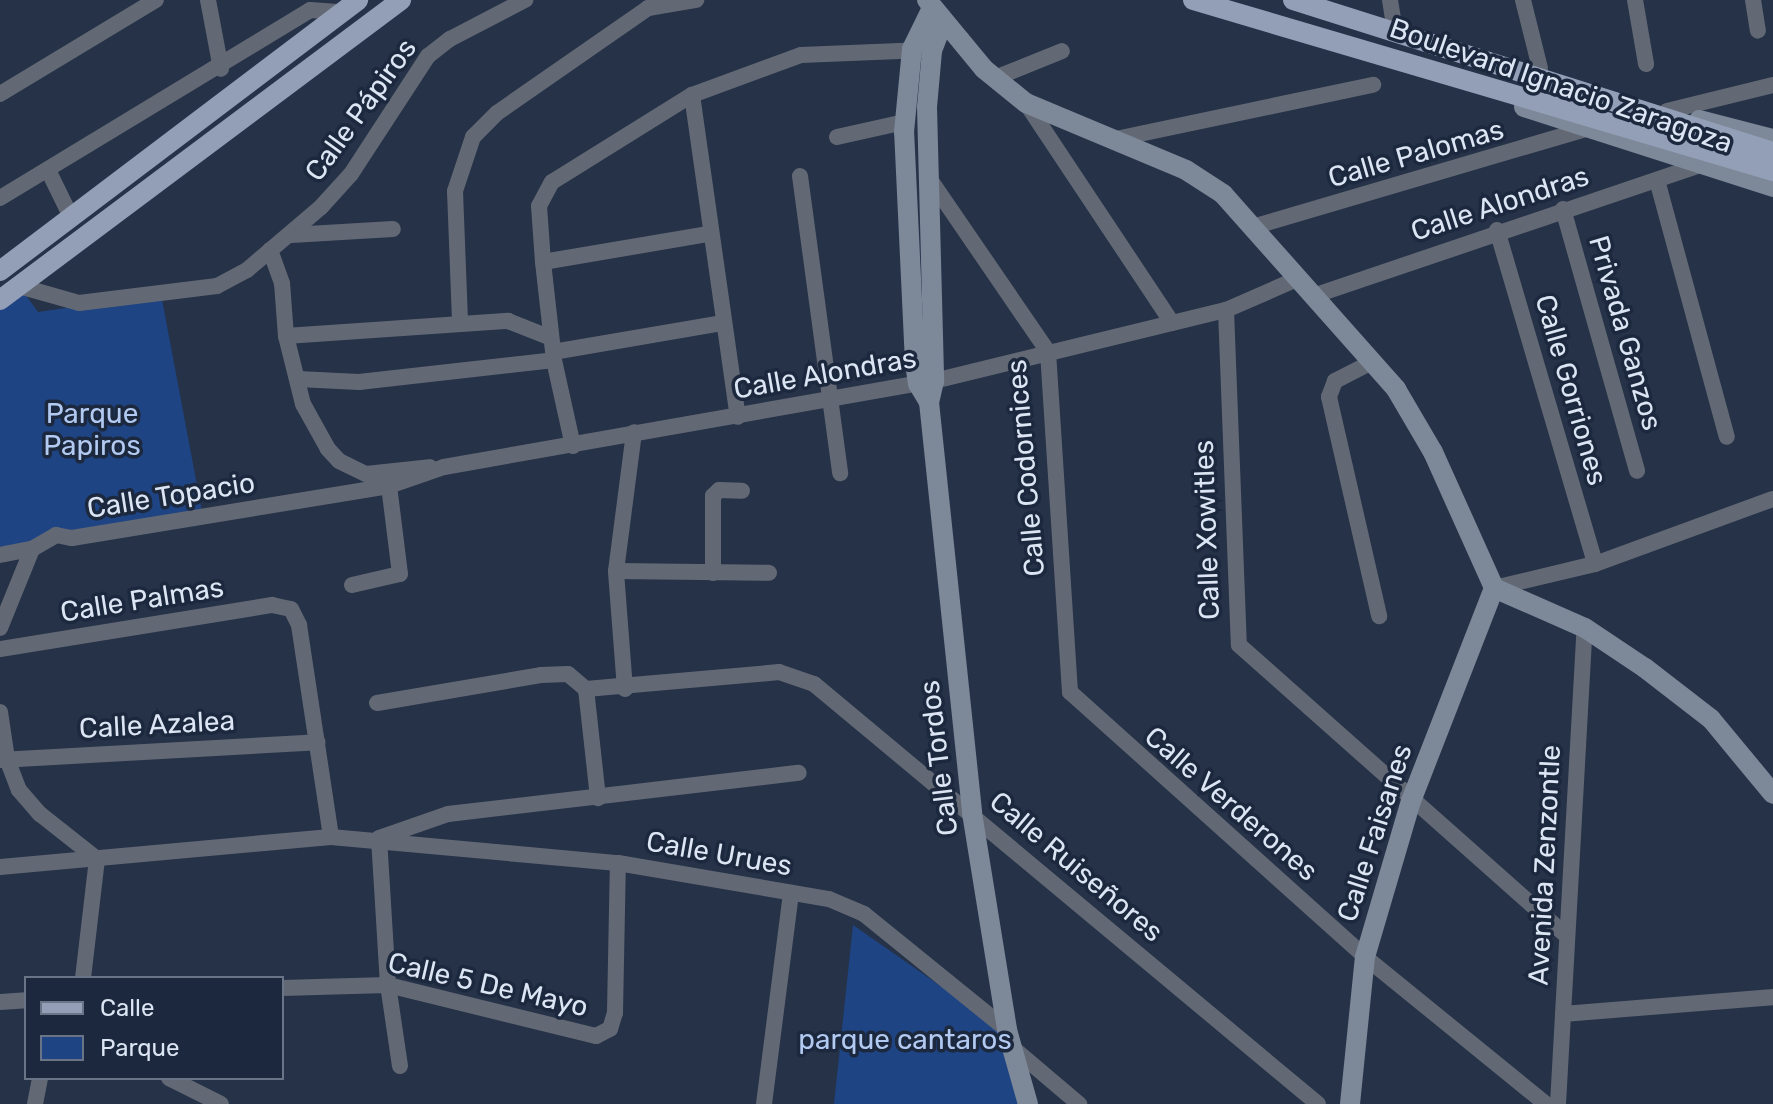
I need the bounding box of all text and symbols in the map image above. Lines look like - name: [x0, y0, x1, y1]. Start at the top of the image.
- street label: Boulevard Ignacio Zaragoza: [1385, 11, 1737, 161]
- street label: Calle Pápiros: [298, 32, 424, 188]
- street label: Calle Palomas: [1324, 113, 1508, 195]
- street label: Calle Alondras: [1407, 159, 1593, 249]
- street label: Privada Ganzos: [1581, 232, 1669, 434]
- street label: Calle Gorriones: [1528, 291, 1614, 489]
- street label: Calle Alondras: [731, 341, 919, 407]
- street label: Calle Codornices: [1000, 358, 1052, 578]
- park label: Parque Papiros: [43, 397, 141, 463]
- street label: Calle Xowitles: [1187, 439, 1227, 621]
- street label: Calle Topacio: [84, 466, 258, 526]
- street label: Calle Palmas: [58, 571, 226, 629]
- street label: Calle Tordos: [913, 678, 965, 838]
- street label: Calle Azalea: [78, 704, 236, 746]
- street label: Calle Verderones: [1137, 720, 1325, 888]
- street label: Calle Faisanes: [1330, 740, 1420, 926]
- street label: Avenida Zenzontle: [1522, 744, 1568, 986]
- street label: Calle Ruiseñores: [983, 785, 1169, 949]
- street label: Calle Urues: [644, 825, 794, 883]
- street label: Calle 5 De Mayo: [385, 946, 591, 1024]
- legend: [24, 976, 284, 1080]
- text: Calle: [100, 994, 154, 1022]
- park label: parque cantaros: [798, 1023, 1012, 1057]
- text: Parque: [100, 1034, 179, 1062]

